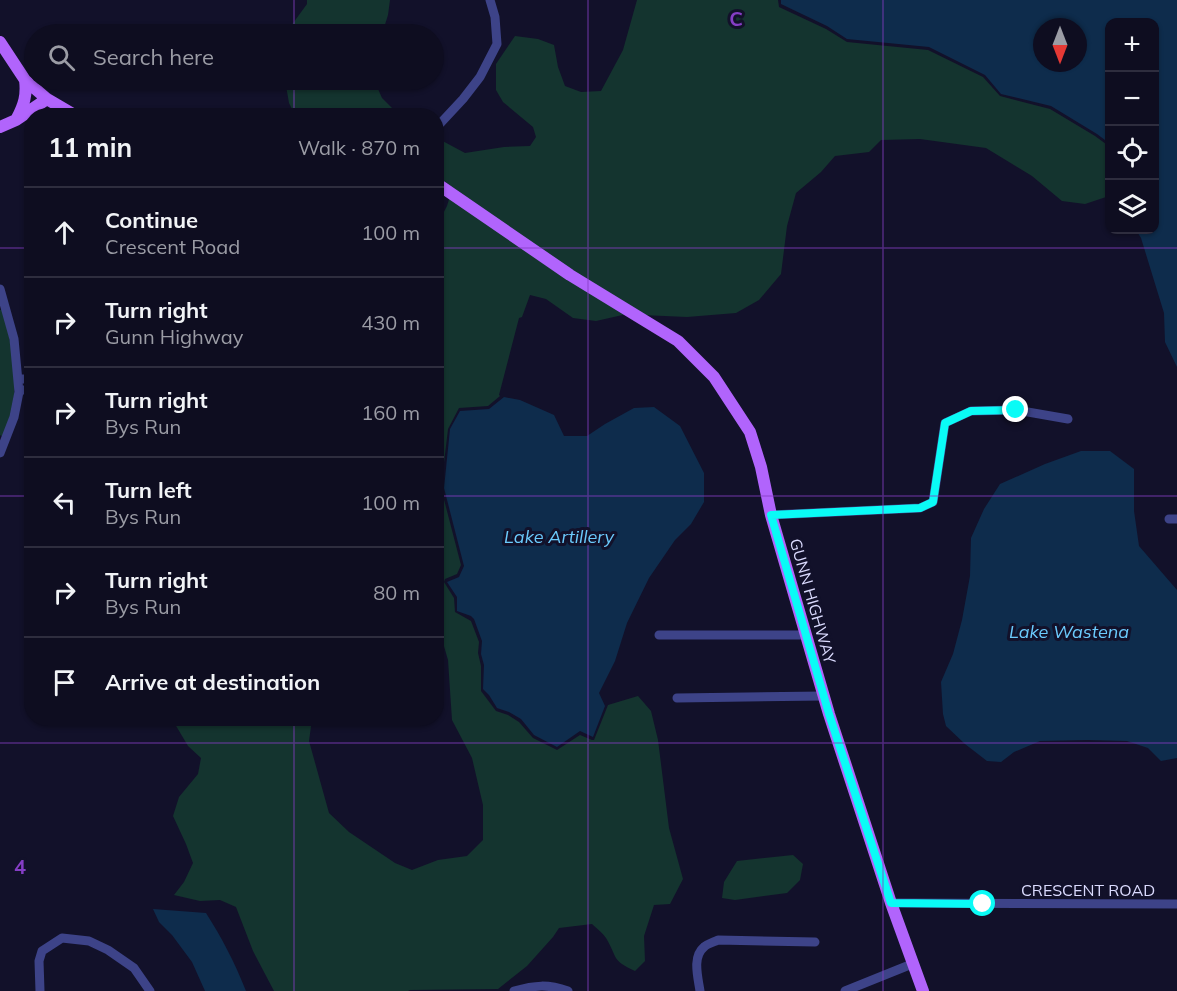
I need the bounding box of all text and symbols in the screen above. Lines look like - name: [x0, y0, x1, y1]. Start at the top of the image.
- text: C: [729, 6, 743, 31]
- north arrow: [1033, 18, 1087, 72]
- map controls: [1105, 18, 1159, 234]
- button: +: [1105, 18, 1159, 72]
- search box: [24, 24, 444, 90]
- icon: search: [45, 41, 78, 74]
- text: Search here: [93, 43, 214, 71]
- button: −: [1105, 72, 1159, 126]
- button: locate: [1105, 126, 1159, 180]
- text: 11 min: [48, 131, 132, 164]
- text: Walk · 870 m: [298, 135, 420, 160]
- button: layers: [1105, 180, 1159, 234]
- text: Continue: [105, 206, 198, 234]
- icon: ahead: [48, 216, 81, 249]
- text: 100 m: [361, 220, 420, 245]
- text: Crescent Road: [105, 234, 240, 259]
- text: Turn right: [105, 296, 208, 324]
- icon: right: [48, 306, 81, 339]
- text: 430 m: [361, 310, 420, 335]
- text: Gunn Highway: [105, 324, 243, 349]
- text: Turn right: [105, 386, 208, 414]
- icon: right: [48, 396, 81, 429]
- route end: [1002, 396, 1028, 422]
- text: 160 m: [361, 400, 420, 425]
- text: Bys Run: [105, 414, 181, 439]
- text: Turn left: [105, 476, 192, 504]
- icon: left: [48, 486, 81, 519]
- text: 100 m: [361, 490, 420, 515]
- text: Bys Run: [105, 504, 181, 529]
- water label: Lake Artillery: [504, 525, 615, 548]
- street label: GUNN HIGHWAY: [786, 536, 840, 666]
- text: Turn right: [105, 566, 208, 594]
- icon: right: [48, 576, 81, 609]
- text: 80 m: [373, 580, 420, 605]
- text: Bys Run: [105, 594, 181, 619]
- water label: Lake Wastena: [1009, 620, 1129, 643]
- icon: arrive: [48, 666, 81, 699]
- text: Arrive at destination: [105, 668, 320, 696]
- text: 4: [14, 854, 26, 879]
- street label: CRESCENT ROAD: [1021, 880, 1155, 900]
- route start: [969, 890, 995, 916]

